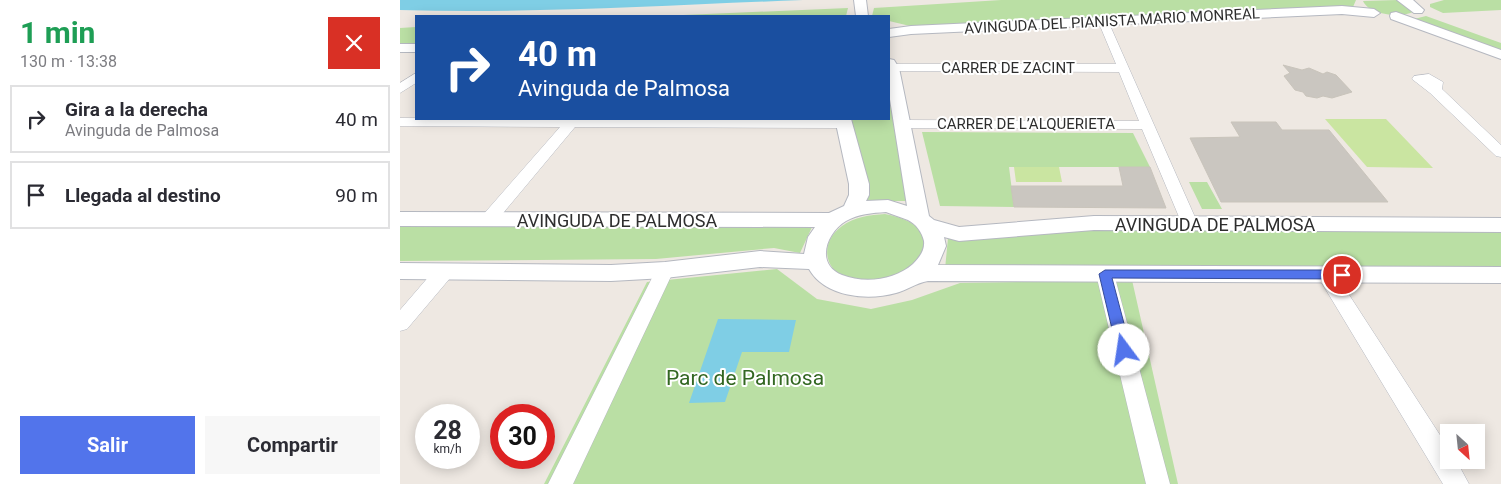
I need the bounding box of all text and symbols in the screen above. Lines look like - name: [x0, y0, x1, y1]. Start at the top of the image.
- street label: AVINGUDA DEL PIANISTA MARIO MONREAL: [964, 4, 1260, 38]
- text: 1 min: [20, 15, 95, 50]
- button: close: [328, 17, 380, 69]
- text: 40 m: [518, 34, 597, 75]
- icon: right: [435, 35, 500, 100]
- text: 130 m · 13:38: [20, 52, 117, 71]
- street label: CARRER DE ZACINT: [941, 59, 1075, 77]
- text: Avinguda de Palmosa: [518, 76, 730, 101]
- text: Gira a la derecha: [65, 98, 208, 121]
- icon: right: [22, 105, 50, 133]
- text: 40 m: [335, 108, 378, 131]
- street label: CARRER DE L’ALQUERIETA: [937, 115, 1115, 133]
- text: Avinguda de Palmosa: [65, 121, 219, 140]
- icon: arrive: [22, 181, 50, 209]
- text: Llegada al destino: [65, 184, 221, 207]
- text: 90 m: [335, 184, 378, 207]
- street label: AVINGUDA DE PALMOSA: [517, 210, 718, 231]
- street label: AVINGUDA DE PALMOSA: [1115, 214, 1316, 235]
- pin: [1321, 254, 1363, 296]
- icon: arrive: [1328, 261, 1356, 289]
- position arrow: [1097, 323, 1149, 375]
- park label: Parc de Palmosa: [666, 366, 824, 390]
- speed limit sign: 30: [490, 404, 555, 469]
- button: Salir: [20, 416, 195, 474]
- button: Compartir: [205, 416, 380, 474]
- text: 28: [433, 416, 462, 445]
- north arrow: [1440, 424, 1485, 469]
- map controls: [1440, 424, 1485, 469]
- text: km/h: [433, 442, 462, 456]

